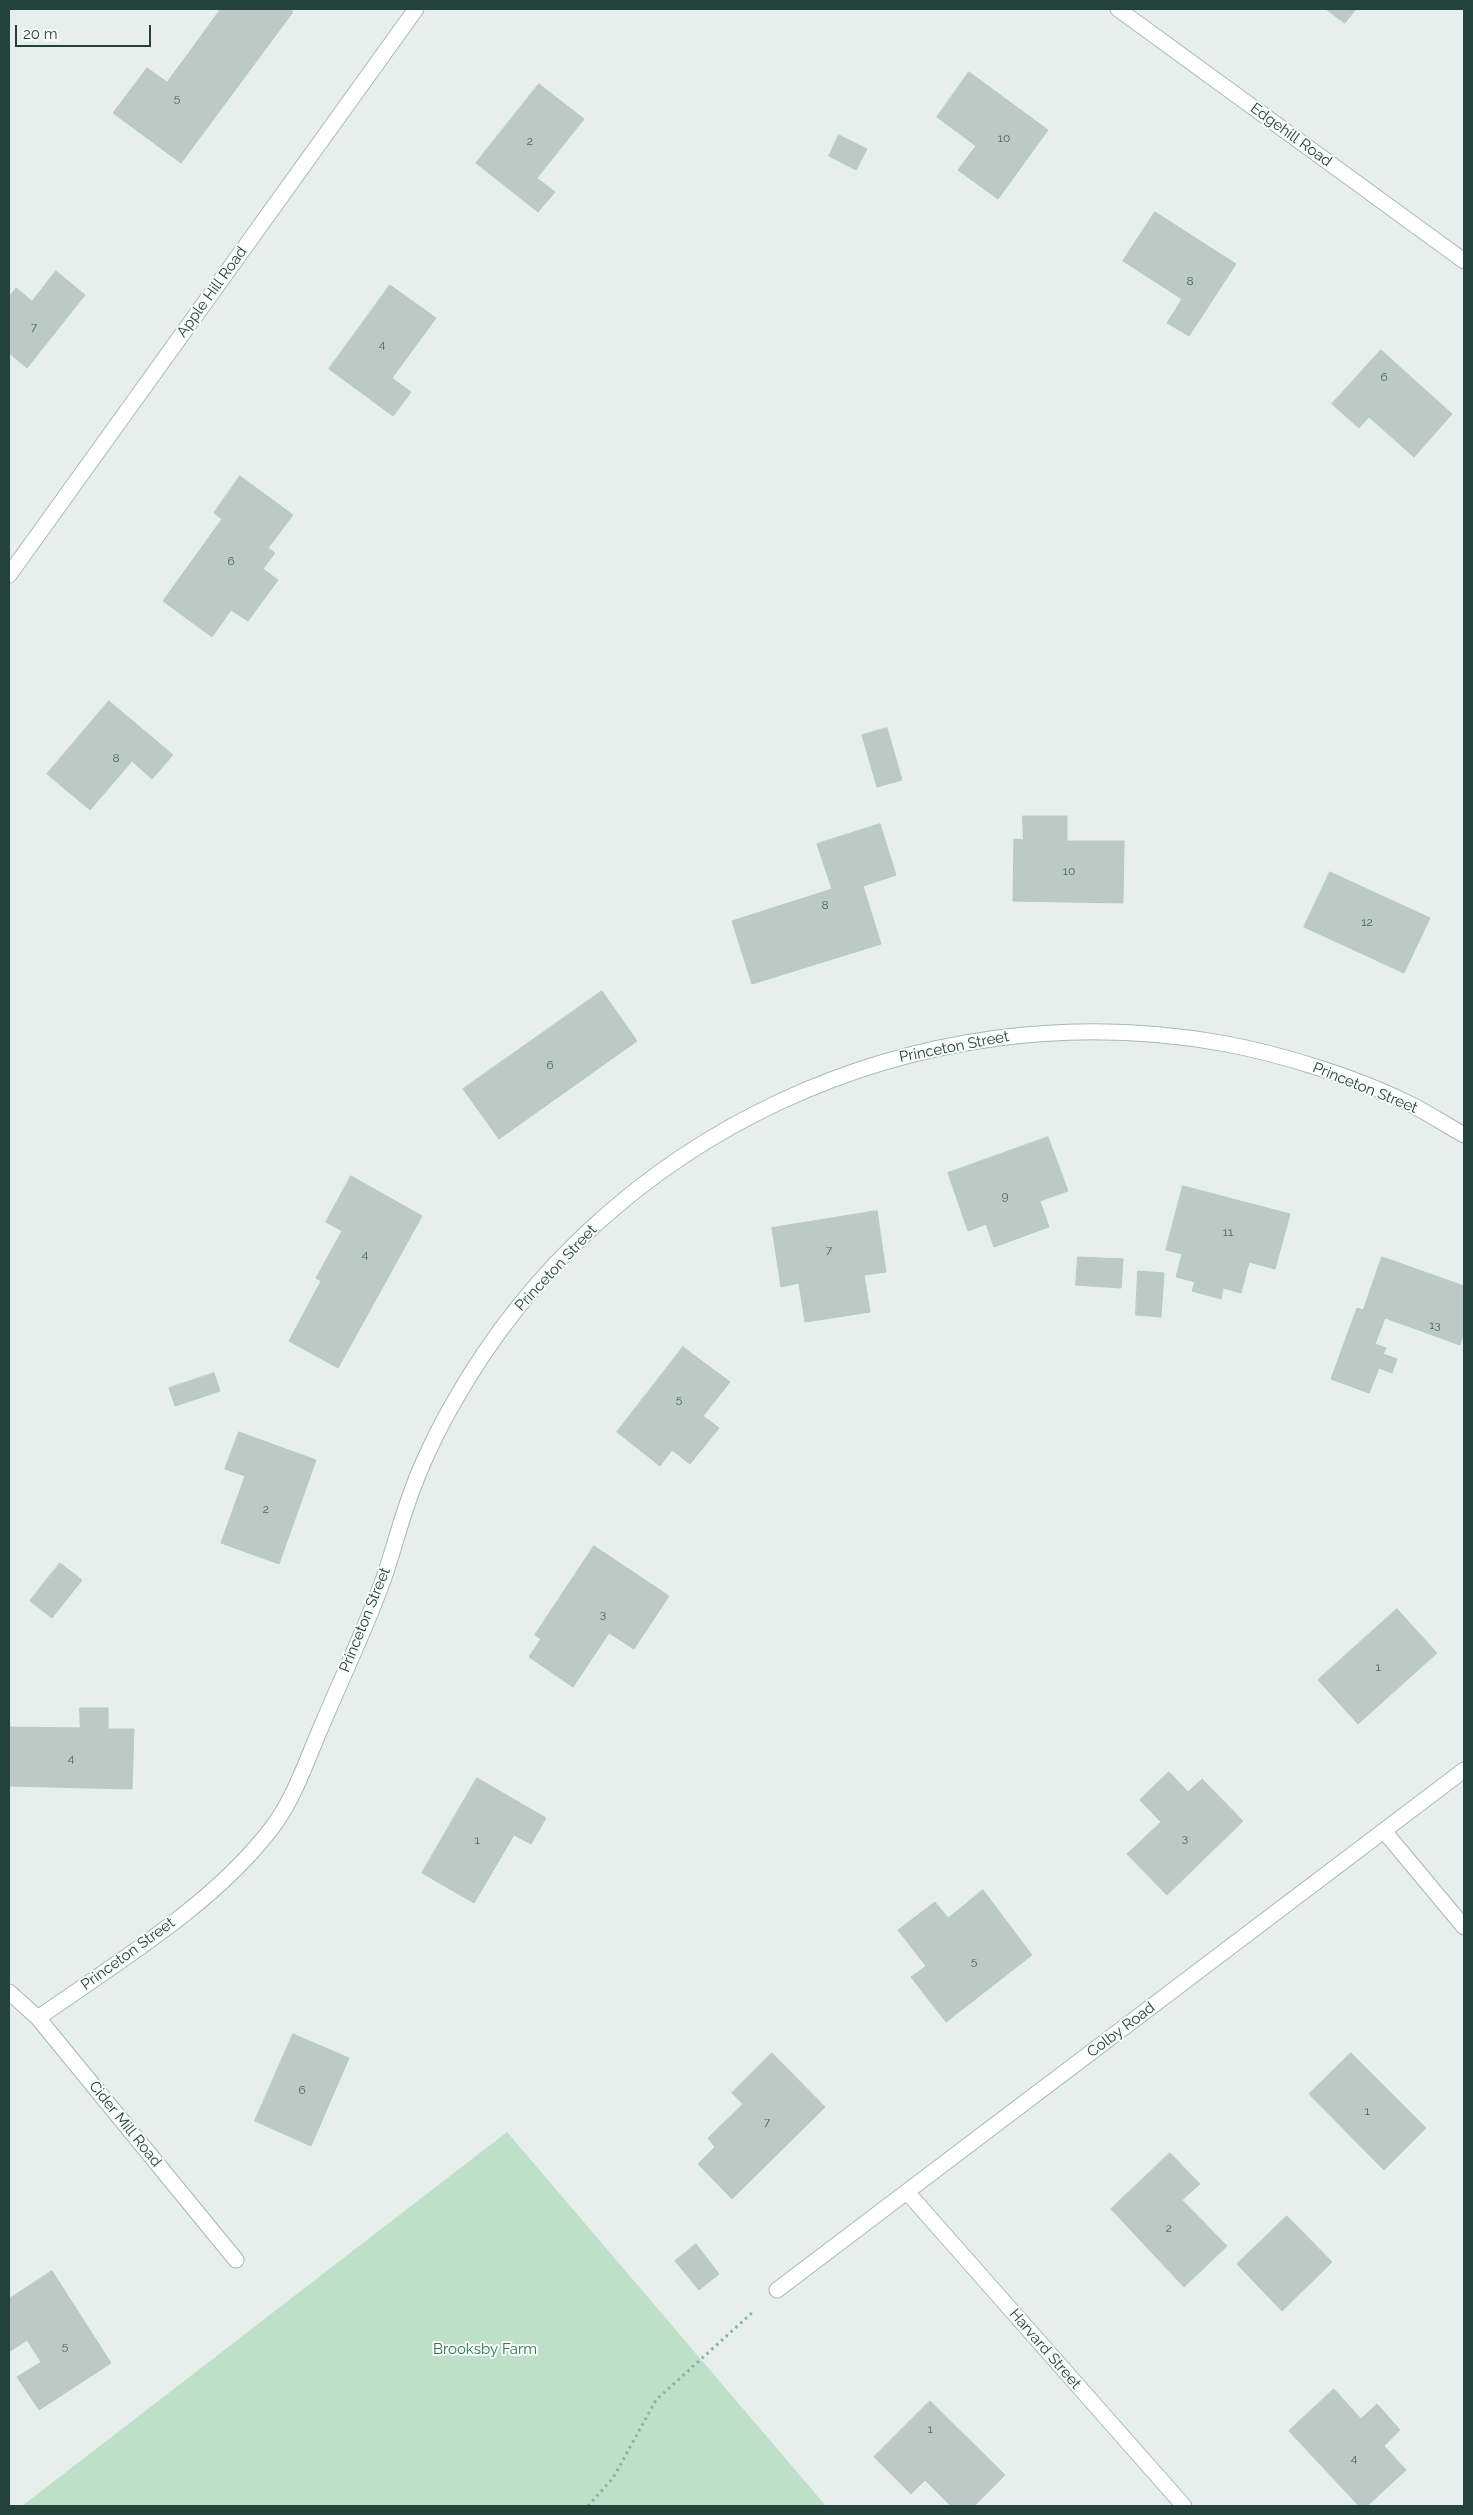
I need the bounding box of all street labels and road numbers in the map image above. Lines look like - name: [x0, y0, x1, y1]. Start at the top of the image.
- street label: Edgehill Road: [1247, 99, 1335, 171]
- street label: Apple Hill Road: [173, 243, 251, 341]
- street label: Princeton Street: [898, 1028, 1010, 1066]
- street label: Princeton Street: [1310, 1059, 1420, 1117]
- street label: Princeton Street: [511, 1221, 601, 1315]
- street label: Princeton Street: [336, 1565, 394, 1675]
- street label: Princeton Street: [78, 1914, 178, 1994]
- street label: Colby Road: [1084, 1999, 1158, 2061]
- street label: Cider Mill Road: [85, 2077, 165, 2171]
- street label: Harvard Street: [1005, 2305, 1085, 2393]

